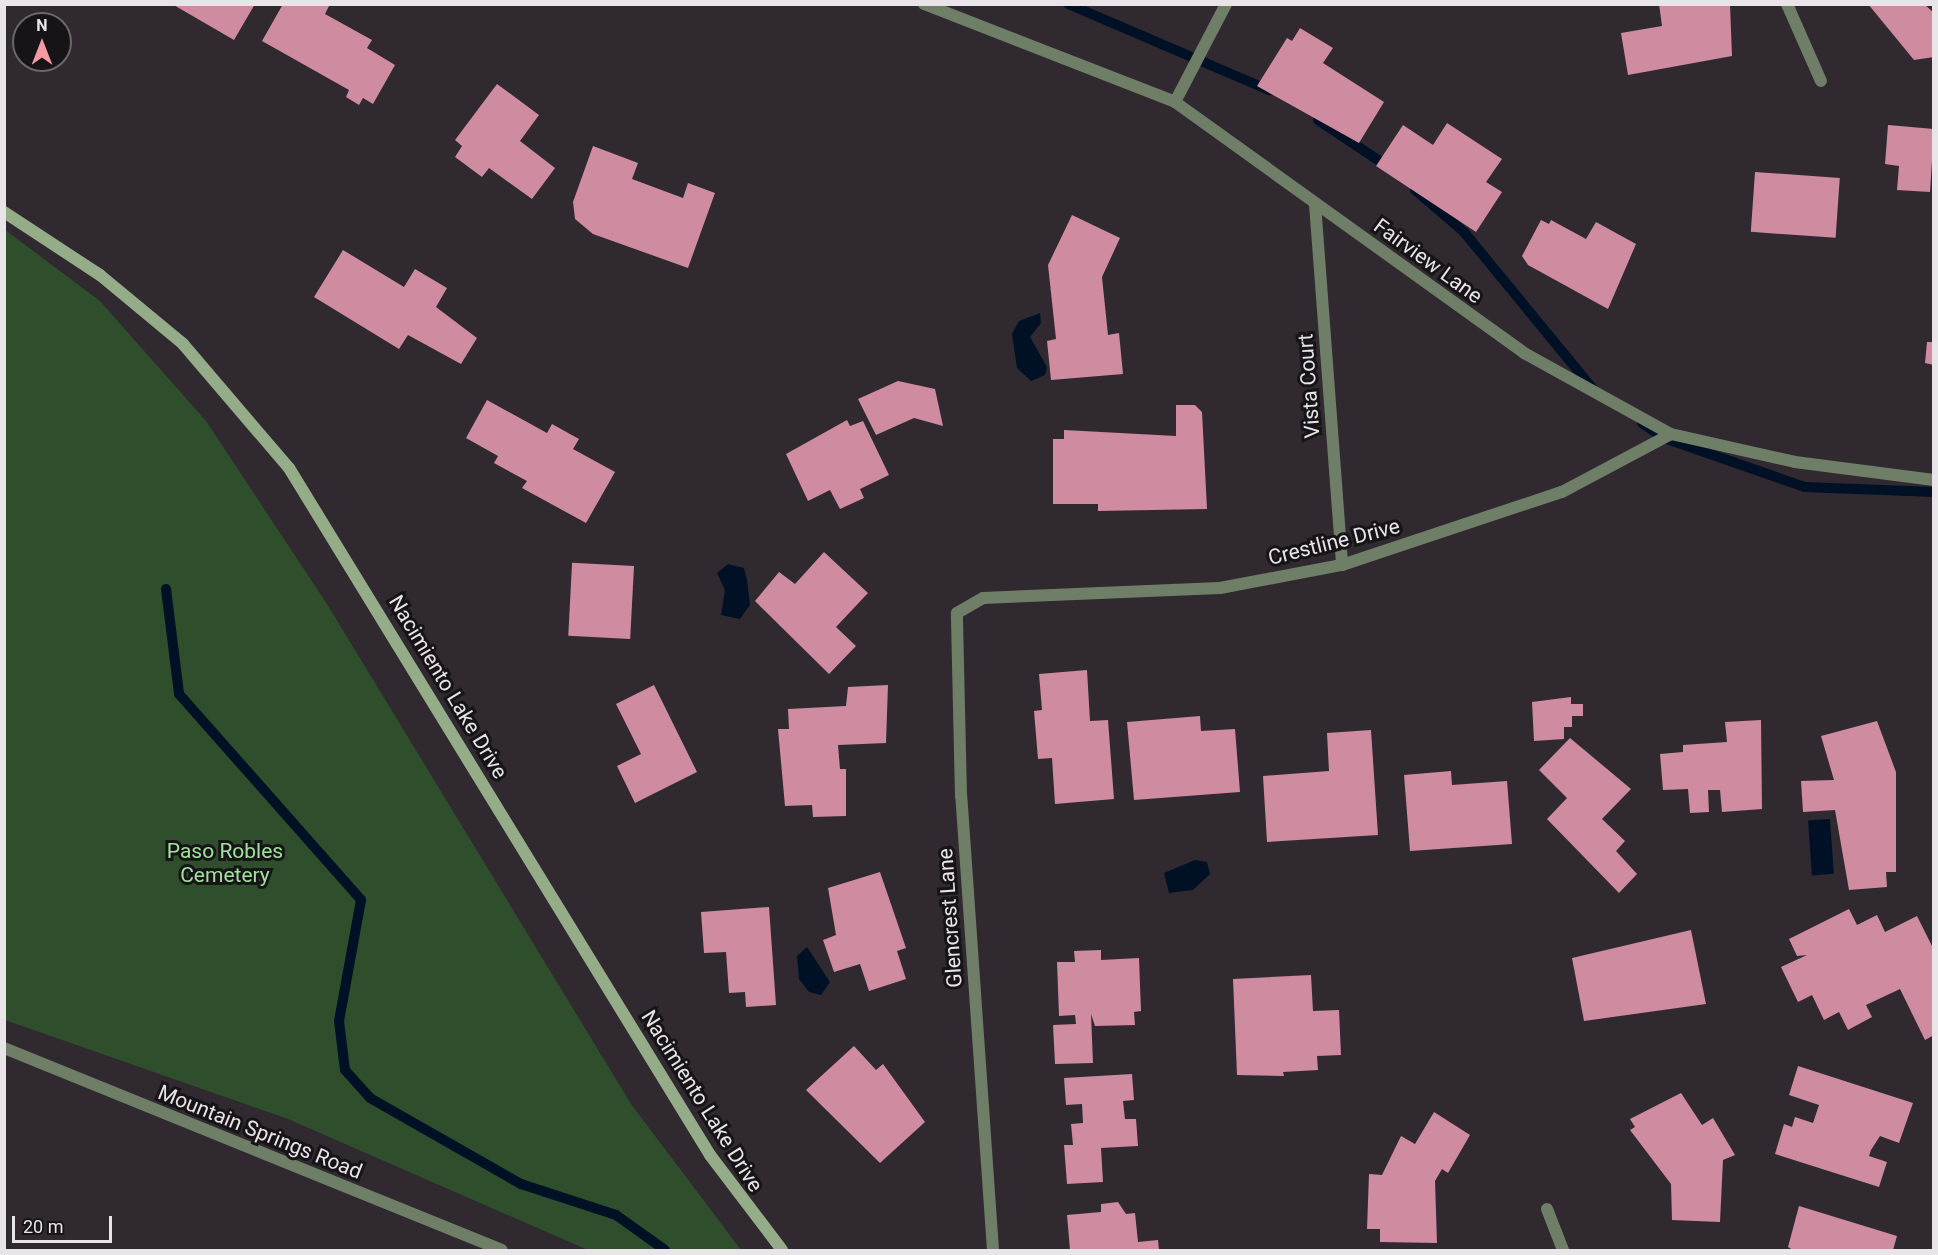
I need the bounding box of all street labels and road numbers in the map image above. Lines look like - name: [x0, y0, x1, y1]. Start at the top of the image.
- street label: Fairview Lane: [1369, 213, 1487, 309]
- street label: Vista Court: [1293, 333, 1325, 439]
- street label: Crestline Drive: [1266, 513, 1402, 571]
- street label: Nacimiento Lake Drive: [383, 591, 513, 783]
- street label: Glencrest Lane: [933, 848, 967, 988]
- street label: Nacimiento Lake Drive: [636, 1006, 768, 1196]
- street label: Mountain Springs Road: [154, 1080, 366, 1184]

